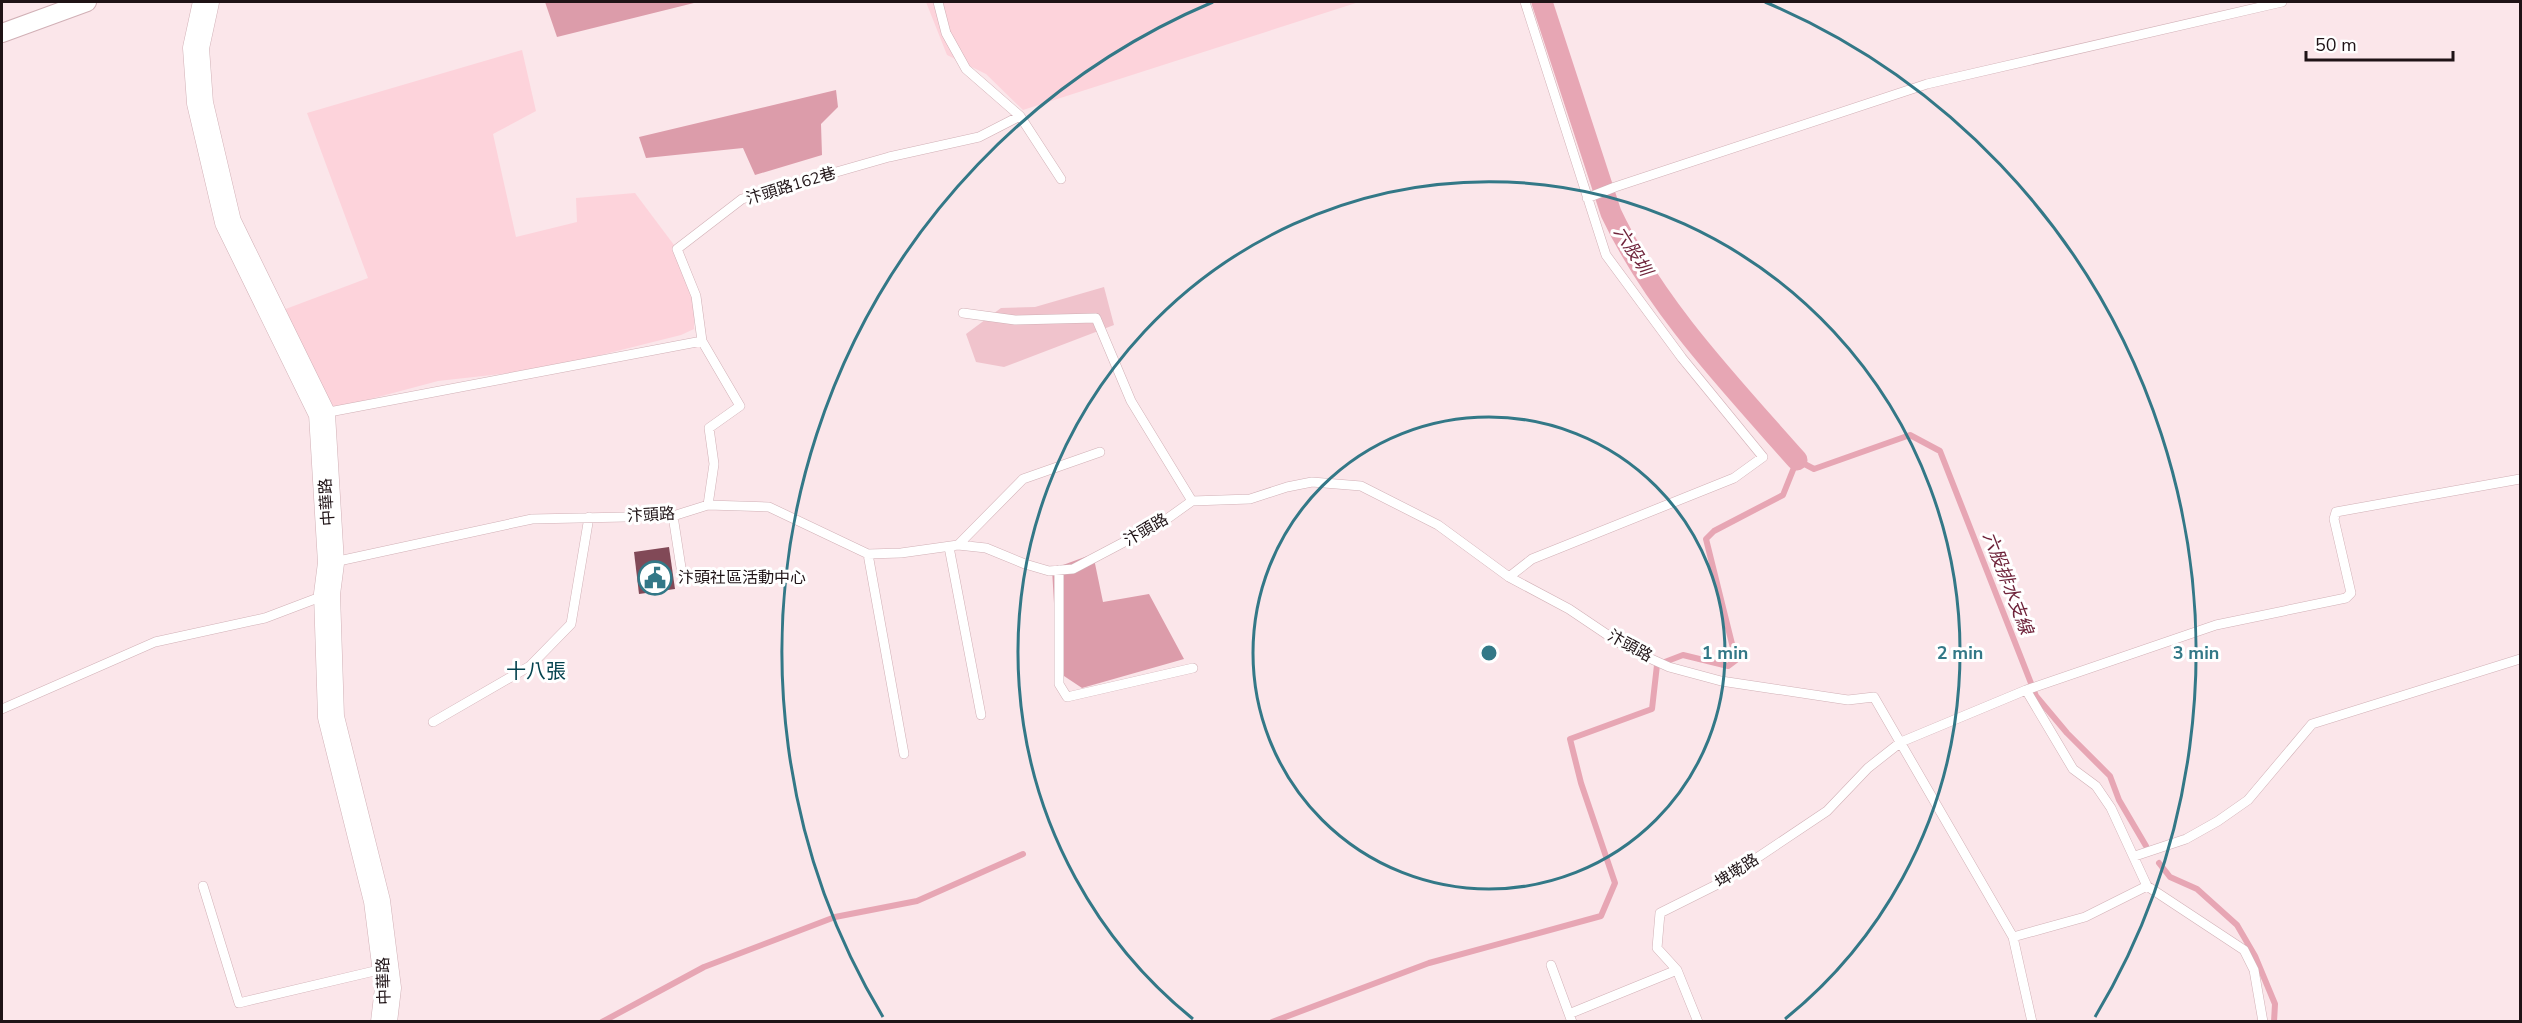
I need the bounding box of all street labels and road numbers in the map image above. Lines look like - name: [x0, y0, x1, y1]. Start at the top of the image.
- street label: 汴頭路162巷: [743, 162, 839, 210]
- street label: 中華路: [314, 477, 340, 527]
- street label: 汴頭路: [626, 503, 676, 527]
- street label: 汴頭路: [1120, 508, 1172, 552]
- street label: 汴頭路: [1604, 625, 1656, 667]
- street label: 埤墘路: [1711, 849, 1763, 893]
- street label: 中華路: [372, 957, 396, 1005]

